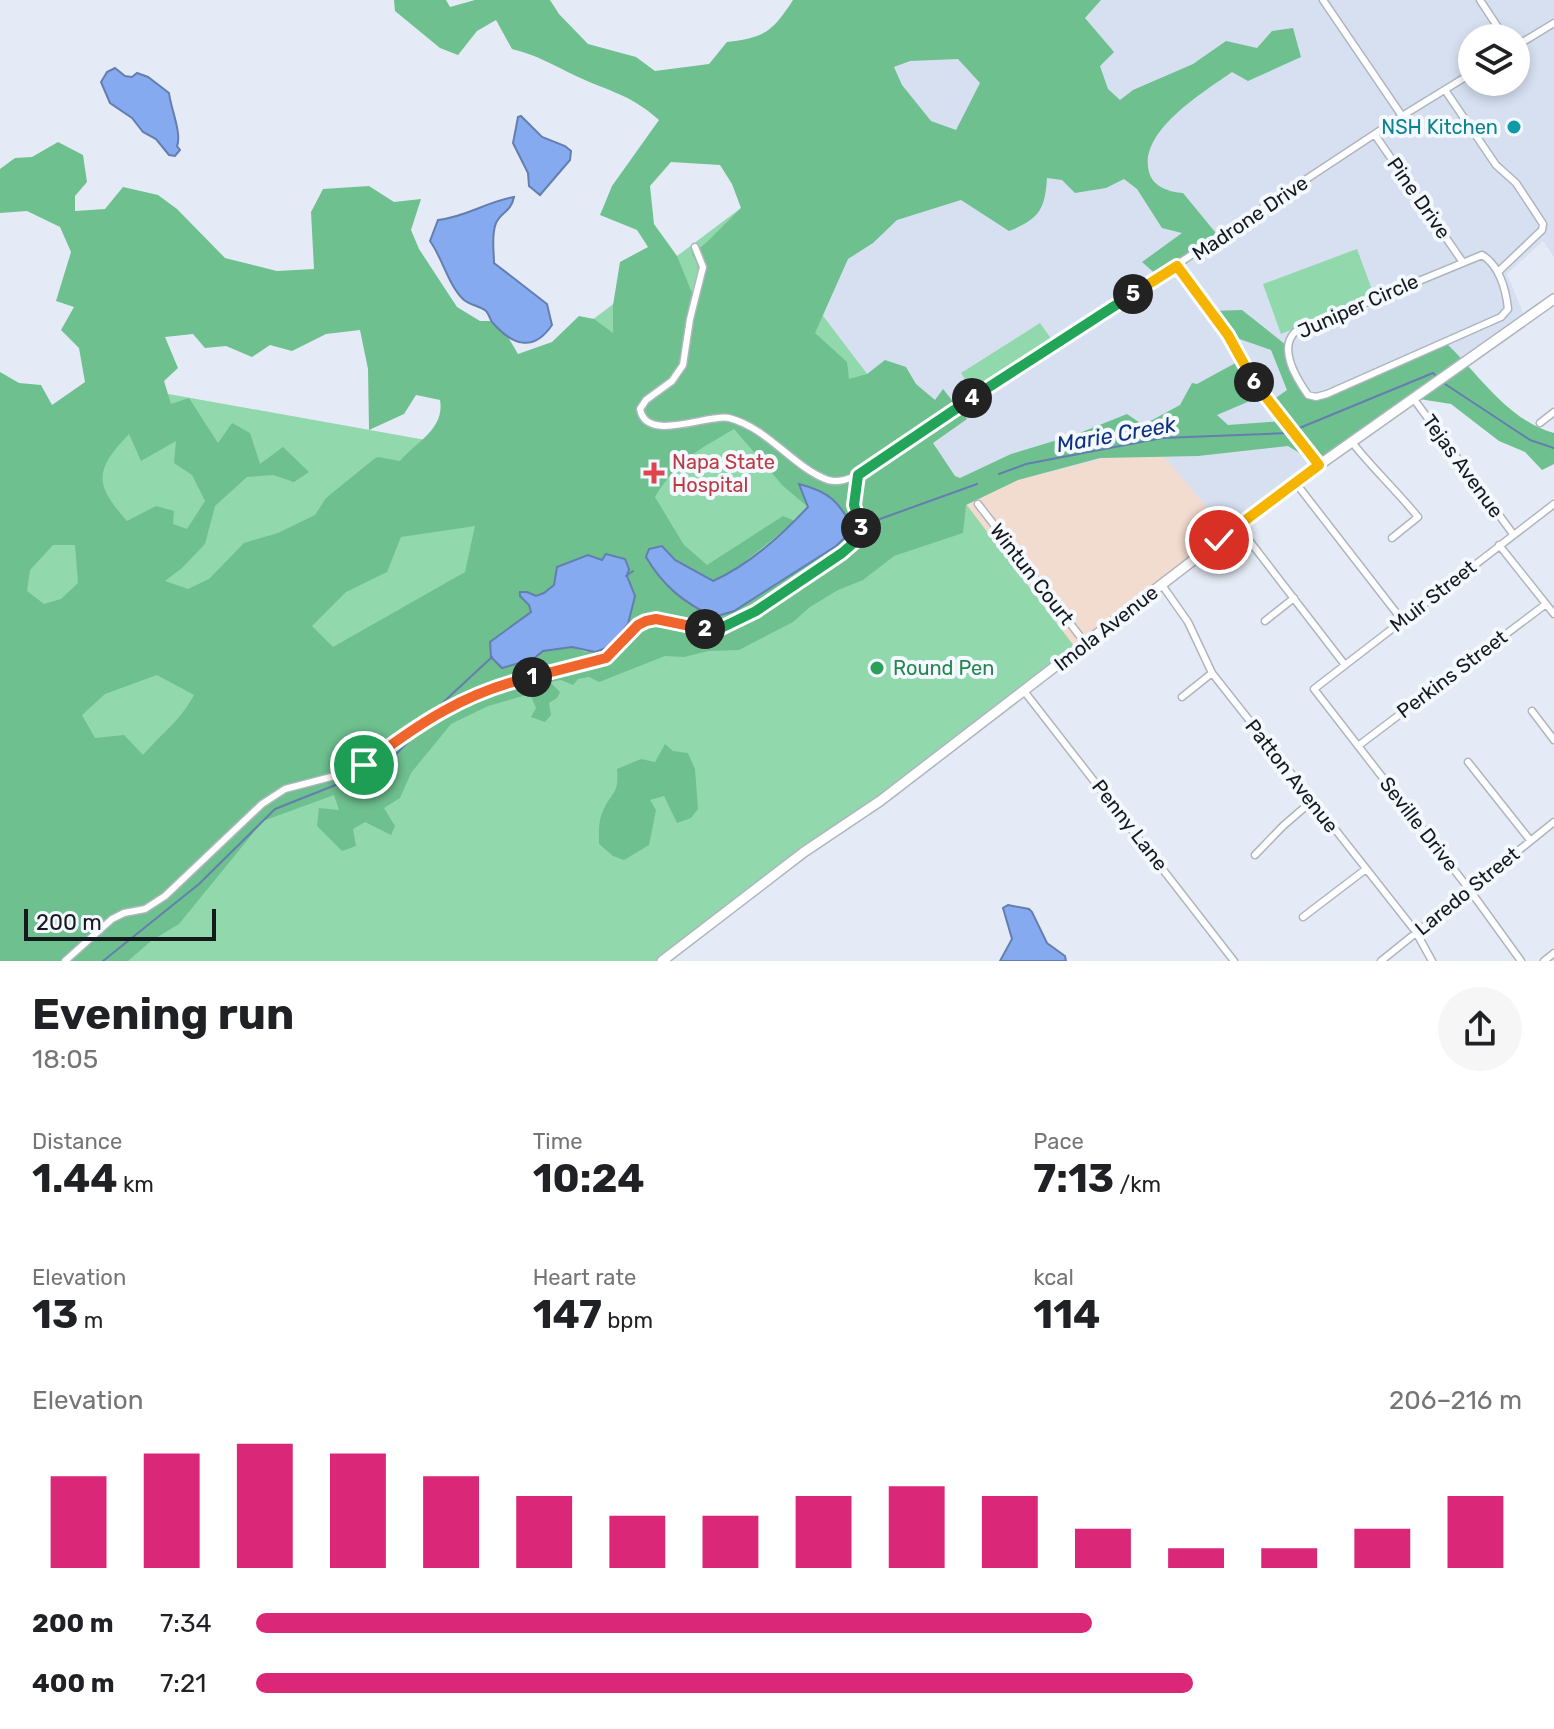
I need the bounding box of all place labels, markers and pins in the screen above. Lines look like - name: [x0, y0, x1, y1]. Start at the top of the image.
- place label: NSH Kitchen: [1381, 115, 1498, 139]
- marker: NSH Kitchen: [1505, 118, 1523, 136]
- pin: 5: [1113, 274, 1153, 314]
- pin: 6: [1234, 362, 1274, 402]
- pin: 4: [952, 378, 992, 418]
- place label: Napa State Hospital: [672, 450, 775, 497]
- marker: Napa State Hospital: [643, 462, 665, 484]
- pin: [1185, 506, 1253, 574]
- pin: 3: [841, 508, 881, 548]
- pin: 2: [685, 609, 725, 649]
- place label: Round Pen: [893, 656, 994, 680]
- pin: 1: [512, 657, 552, 697]
- marker: Round Pen: [868, 659, 886, 677]
- pin: [330, 731, 398, 799]

